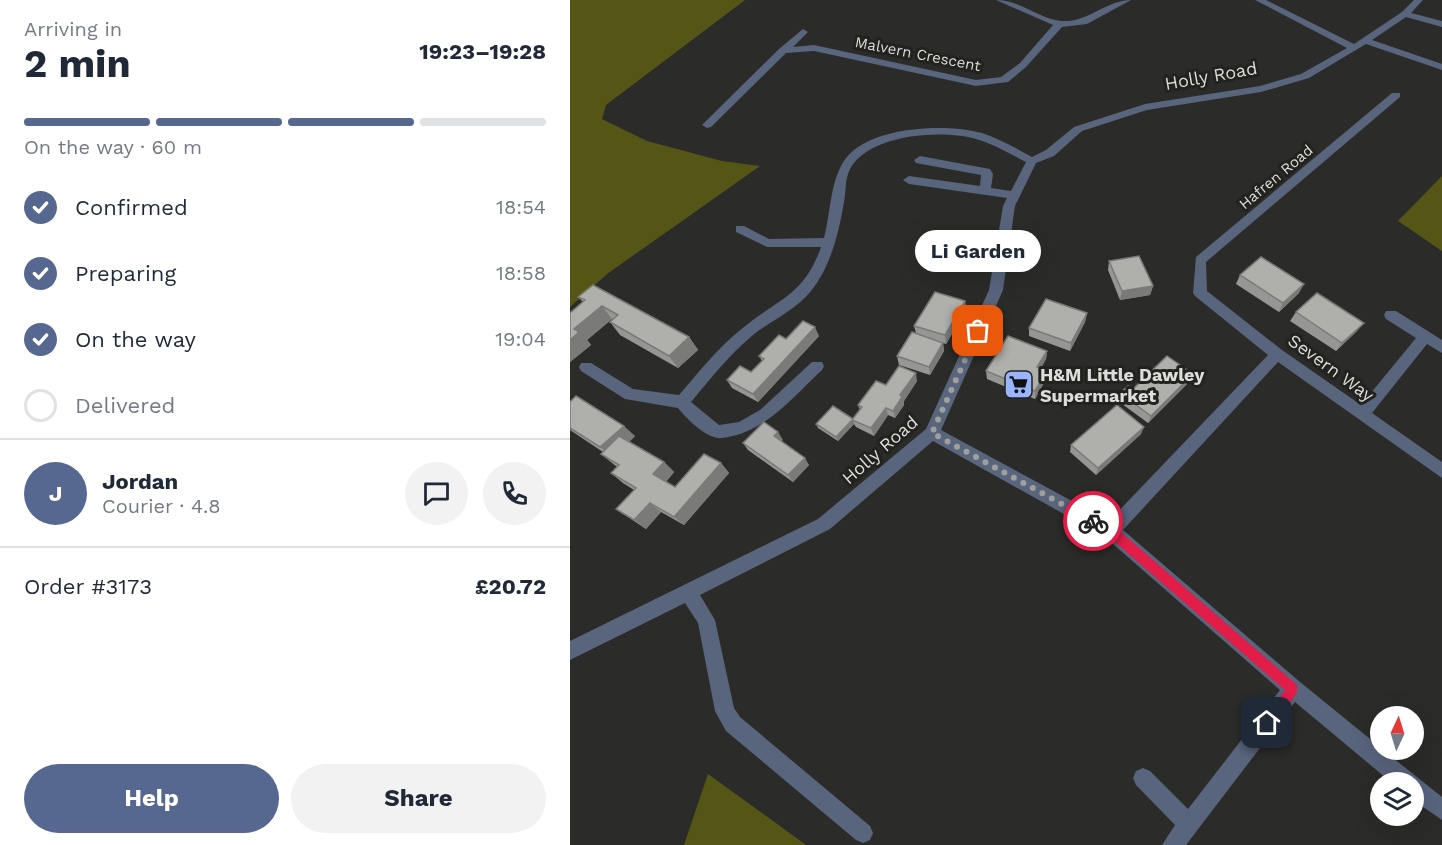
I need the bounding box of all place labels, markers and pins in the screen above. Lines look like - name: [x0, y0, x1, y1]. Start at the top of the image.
- callout: Li Garden: [915, 229, 1041, 271]
- pin: [952, 305, 1003, 356]
- place label: H&M Little Dawley Supermarket: [1040, 364, 1205, 406]
- supermarket icon: H&M Little Dawley Supermarket: [1003, 369, 1035, 401]
- pin: [1241, 697, 1292, 748]

